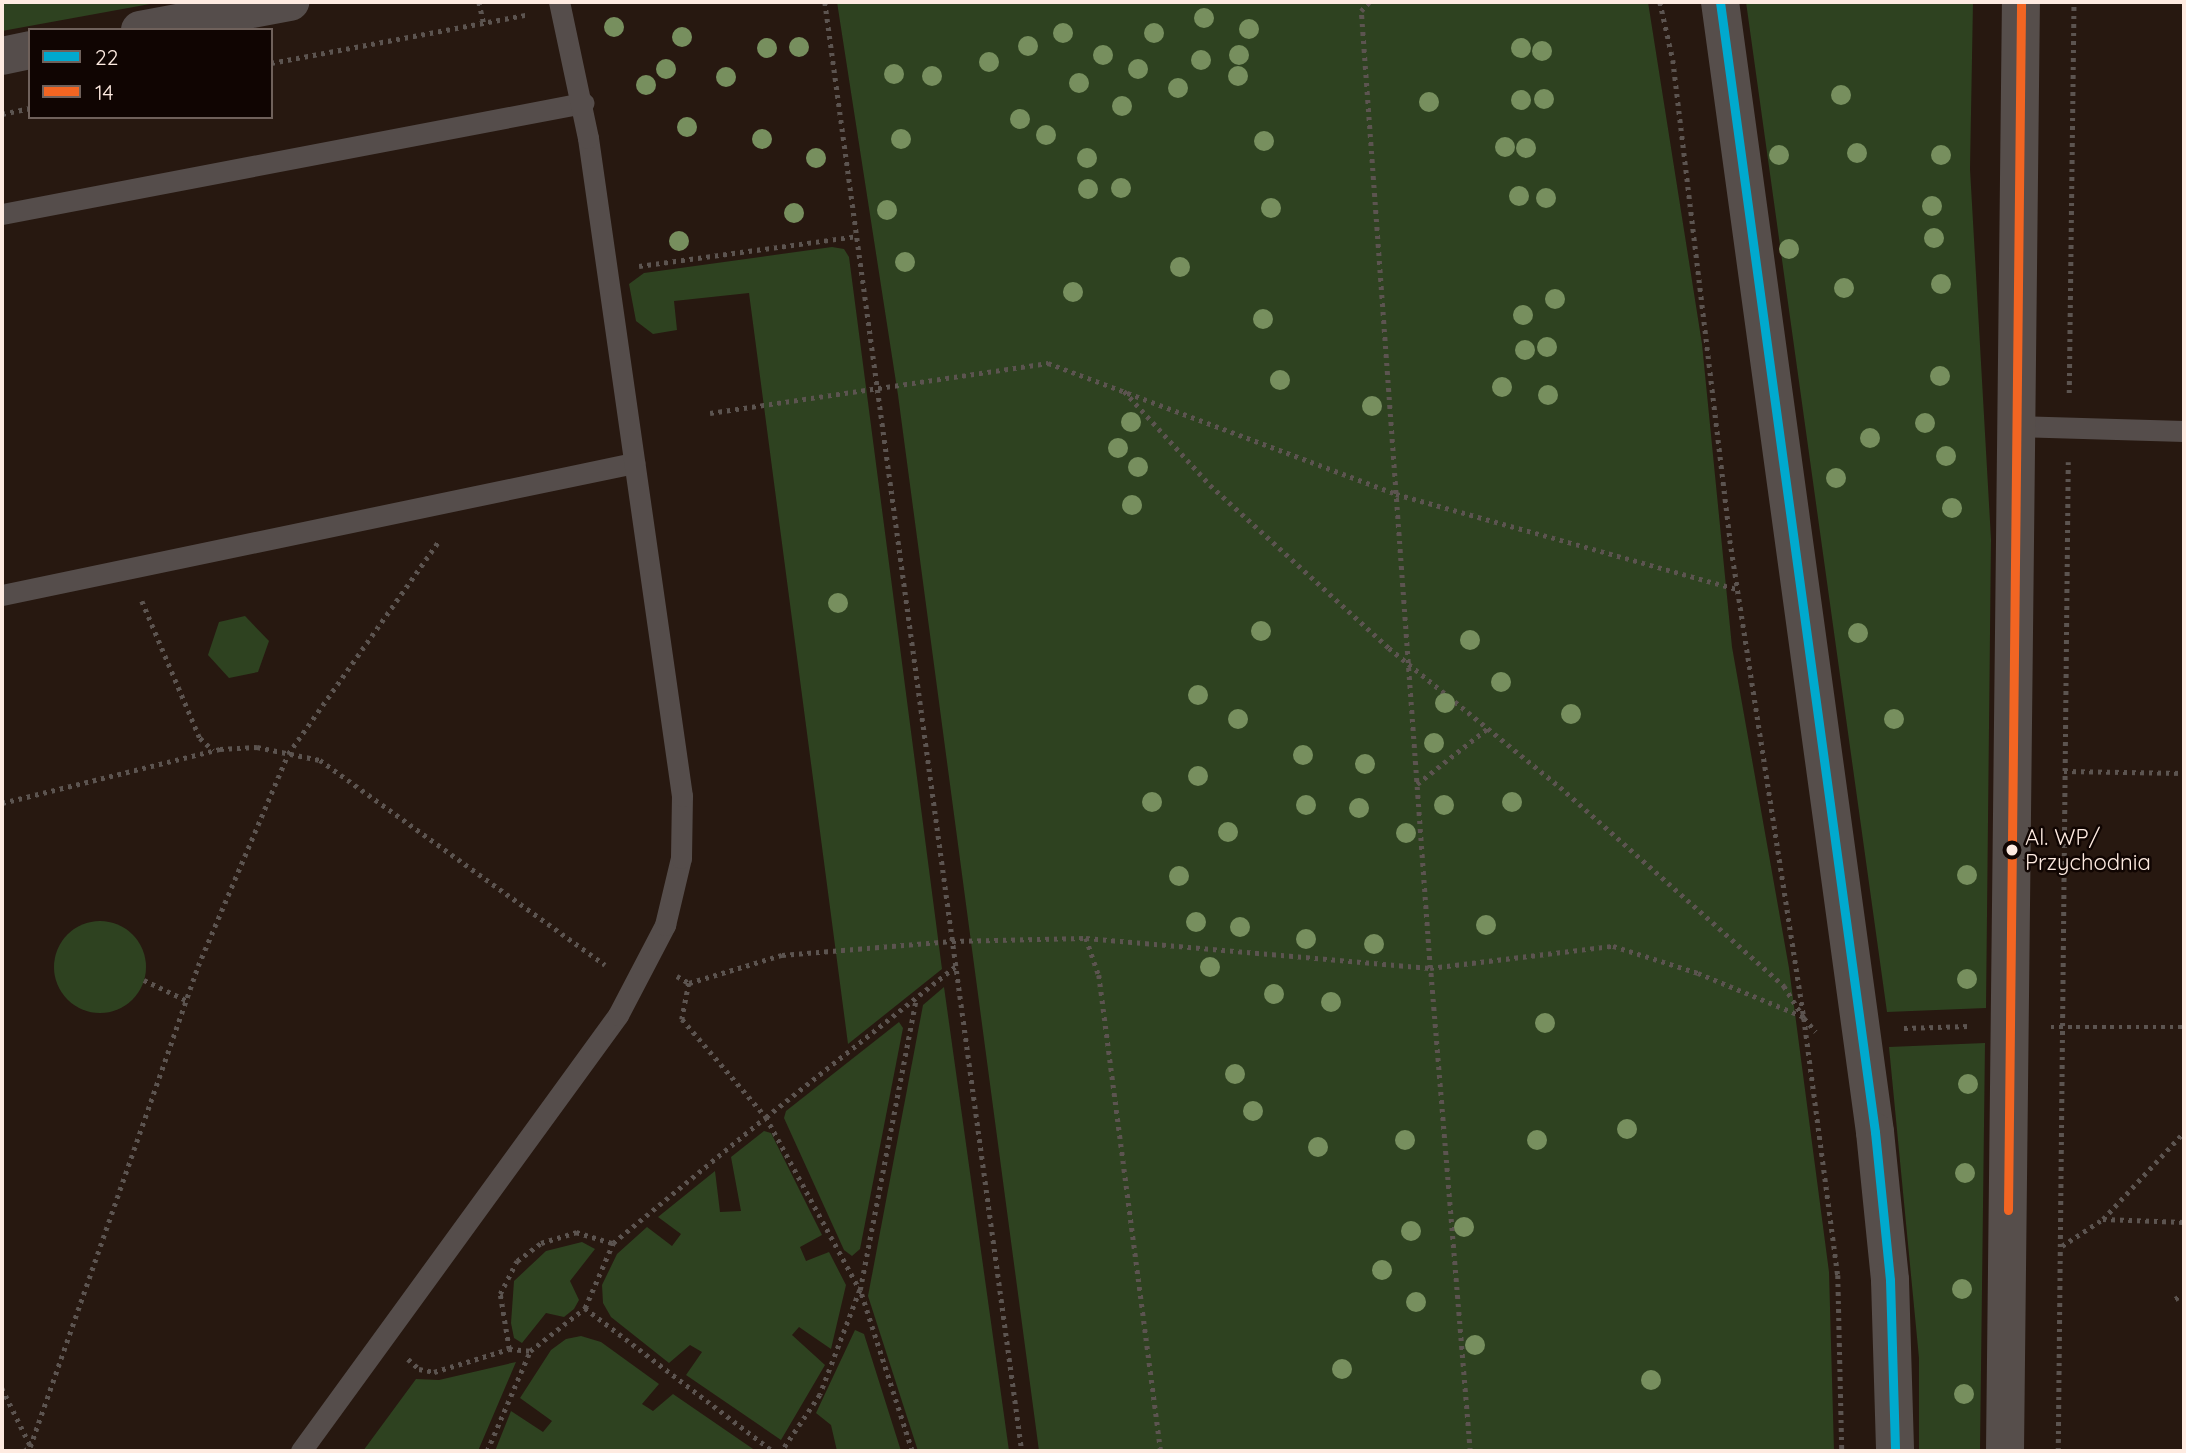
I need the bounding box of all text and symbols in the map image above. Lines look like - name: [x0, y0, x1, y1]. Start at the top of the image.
- legend: [28, 28, 273, 119]
- text: 22: [95, 44, 118, 70]
- text: 14: [95, 79, 114, 105]
- place label: Al. WP/ Przychodnia: [2025, 824, 2151, 876]
- marker: Al. WP/ Przychodnia: [2005, 843, 2019, 857]

